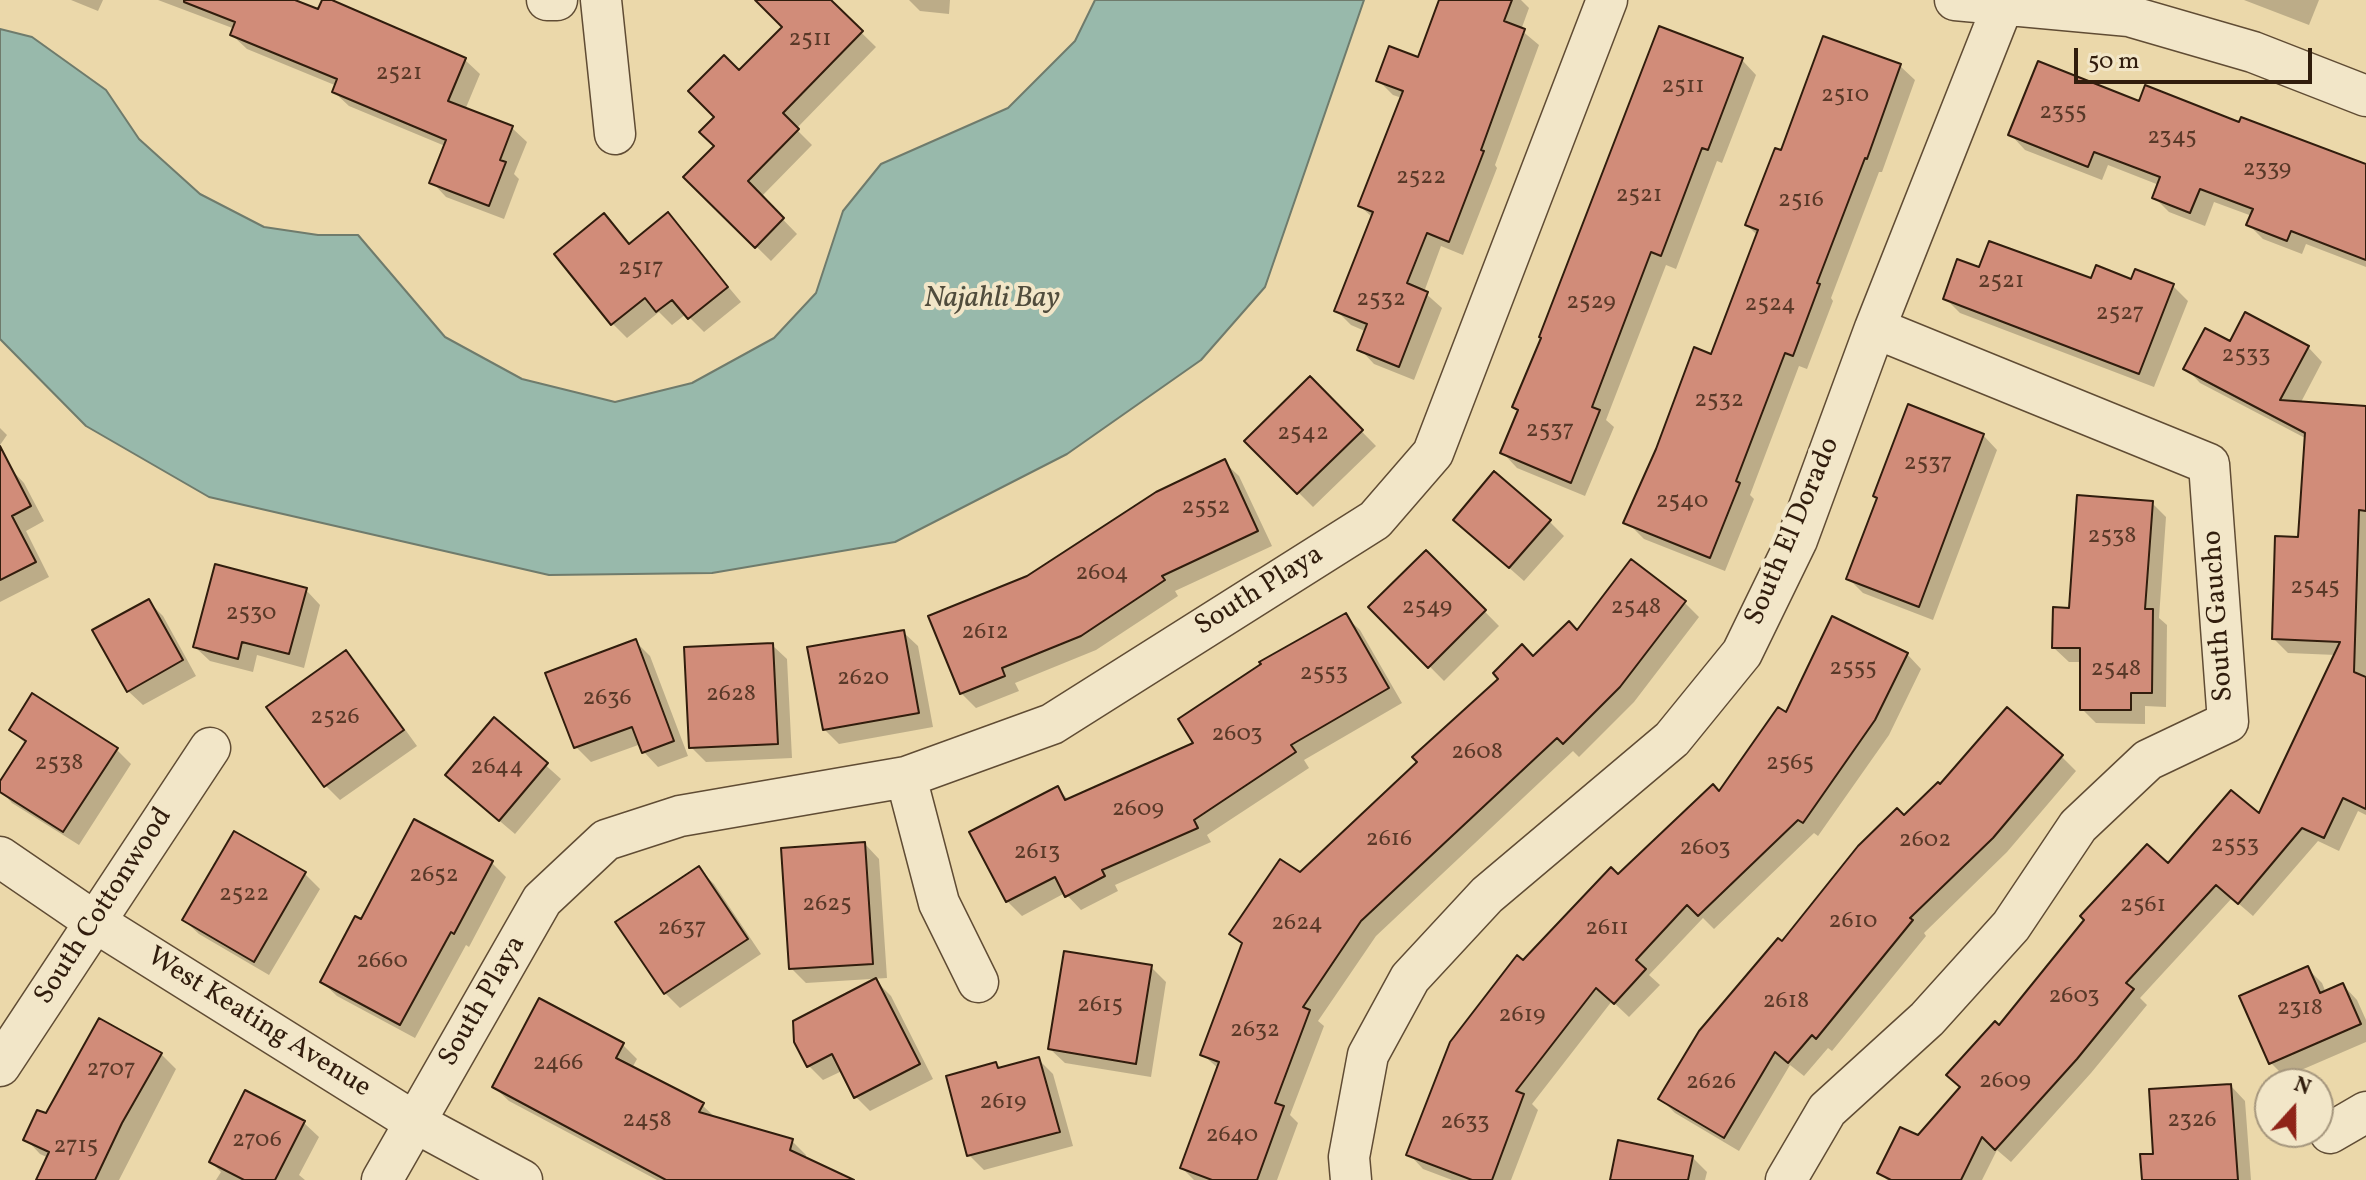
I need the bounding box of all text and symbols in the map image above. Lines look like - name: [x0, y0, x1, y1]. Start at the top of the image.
- house number: 2511: [788, 27, 832, 55]
- scale bar: [2078, 32, 2316, 82]
- text: 50 m: [2088, 45, 2140, 79]
- house number: 2521: [376, 61, 422, 89]
- house number: 2511: [1661, 74, 1705, 102]
- house number: 2510: [1821, 83, 1869, 111]
- house number: 2355: [2039, 100, 2087, 128]
- house number: 2345: [2147, 125, 2197, 153]
- house number: 2339: [2243, 157, 2291, 185]
- house number: 2522: [1396, 165, 1446, 193]
- house number: 2521: [1616, 183, 1662, 211]
- house number: 2516: [1778, 188, 1824, 216]
- house number: 2517: [618, 256, 664, 284]
- house number: 2521: [1978, 269, 2024, 297]
- water label: Najahli Bay: [924, 282, 1060, 318]
- house number: 2532: [1356, 287, 1406, 315]
- house number: 2529: [1566, 290, 1616, 318]
- house number: 2524: [1745, 292, 1795, 320]
- house number: 2527: [2096, 301, 2144, 329]
- house number: 2533: [2222, 343, 2270, 371]
- house number: 2532: [1694, 388, 1744, 416]
- house number: 2537: [1526, 418, 1574, 446]
- house number: 2542: [1277, 421, 1329, 449]
- street label: South El Dorado: [1739, 433, 1849, 631]
- house number: 2537: [1904, 451, 1952, 479]
- house number: 2540: [1656, 489, 1708, 517]
- house number: 2552: [1182, 495, 1230, 523]
- house number: 2538: [2088, 524, 2136, 552]
- street label: South Gaucho: [2197, 529, 2243, 703]
- street label: South Playa: [1190, 539, 1330, 645]
- house number: 2604: [1075, 561, 1129, 589]
- house number: 2545: [2290, 575, 2340, 603]
- house number: 2549: [1402, 595, 1452, 623]
- house number: 2548: [1611, 595, 1661, 623]
- house number: 2530: [226, 601, 276, 629]
- house number: 2612: [961, 620, 1009, 648]
- house number: 2555: [1829, 656, 1877, 684]
- house number: 2548: [2091, 657, 2141, 685]
- house number: 2553: [1300, 661, 1348, 689]
- house number: 2620: [837, 666, 889, 694]
- house number: 2628: [706, 682, 756, 710]
- house number: 2636: [582, 686, 632, 714]
- house number: 2526: [310, 705, 360, 733]
- house number: 2603: [1211, 722, 1263, 750]
- house number: 2608: [1451, 740, 1503, 768]
- house number: 2538: [35, 751, 83, 779]
- house number: 2565: [1766, 751, 1814, 779]
- house number: 2644: [471, 755, 523, 783]
- house number: 2609: [1112, 797, 1164, 825]
- street label: South Cottonwood: [29, 802, 181, 1012]
- house number: 2616: [1366, 827, 1412, 855]
- house number: 2602: [1899, 828, 1951, 856]
- house number: 2553: [2211, 833, 2259, 861]
- house number: 2603: [1679, 836, 1731, 864]
- house number: 2613: [1014, 840, 1060, 868]
- house number: 2652: [409, 863, 459, 891]
- house number: 2522: [219, 882, 269, 910]
- house number: 2625: [802, 892, 852, 920]
- house number: 2561: [2120, 893, 2166, 921]
- house number: 2610: [1829, 909, 1877, 937]
- house number: 2624: [1271, 911, 1323, 939]
- house number: 2637: [658, 916, 706, 944]
- house number: 2611: [1585, 916, 1629, 944]
- street label: South Playa: [433, 931, 535, 1073]
- street label: West Keating Avenue: [140, 941, 376, 1107]
- house number: 2660: [356, 949, 408, 977]
- house number: 2603: [2048, 984, 2100, 1012]
- house number: 2618: [1763, 989, 1809, 1017]
- house number: 2615: [1077, 993, 1123, 1021]
- house number: 2318: [2277, 996, 2323, 1024]
- house number: 2619: [1499, 1003, 1545, 1031]
- house number: 2632: [1230, 1018, 1280, 1046]
- house number: 2466: [533, 1051, 583, 1079]
- house number: 2707: [86, 1057, 136, 1085]
- north arrow: [2254, 1068, 2334, 1148]
- house number: 2609: [1979, 1069, 2031, 1097]
- house number: 2626: [1686, 1070, 1736, 1098]
- text: N: [2289, 1070, 2315, 1104]
- house number: 2619: [980, 1090, 1026, 1118]
- house number: 2458: [622, 1108, 672, 1136]
- house number: 2326: [2167, 1108, 2217, 1136]
- house number: 2633: [1440, 1110, 1490, 1138]
- house number: 2640: [1206, 1123, 1258, 1151]
- house number: 2706: [232, 1128, 282, 1156]
- house number: 2715: [54, 1134, 98, 1162]

